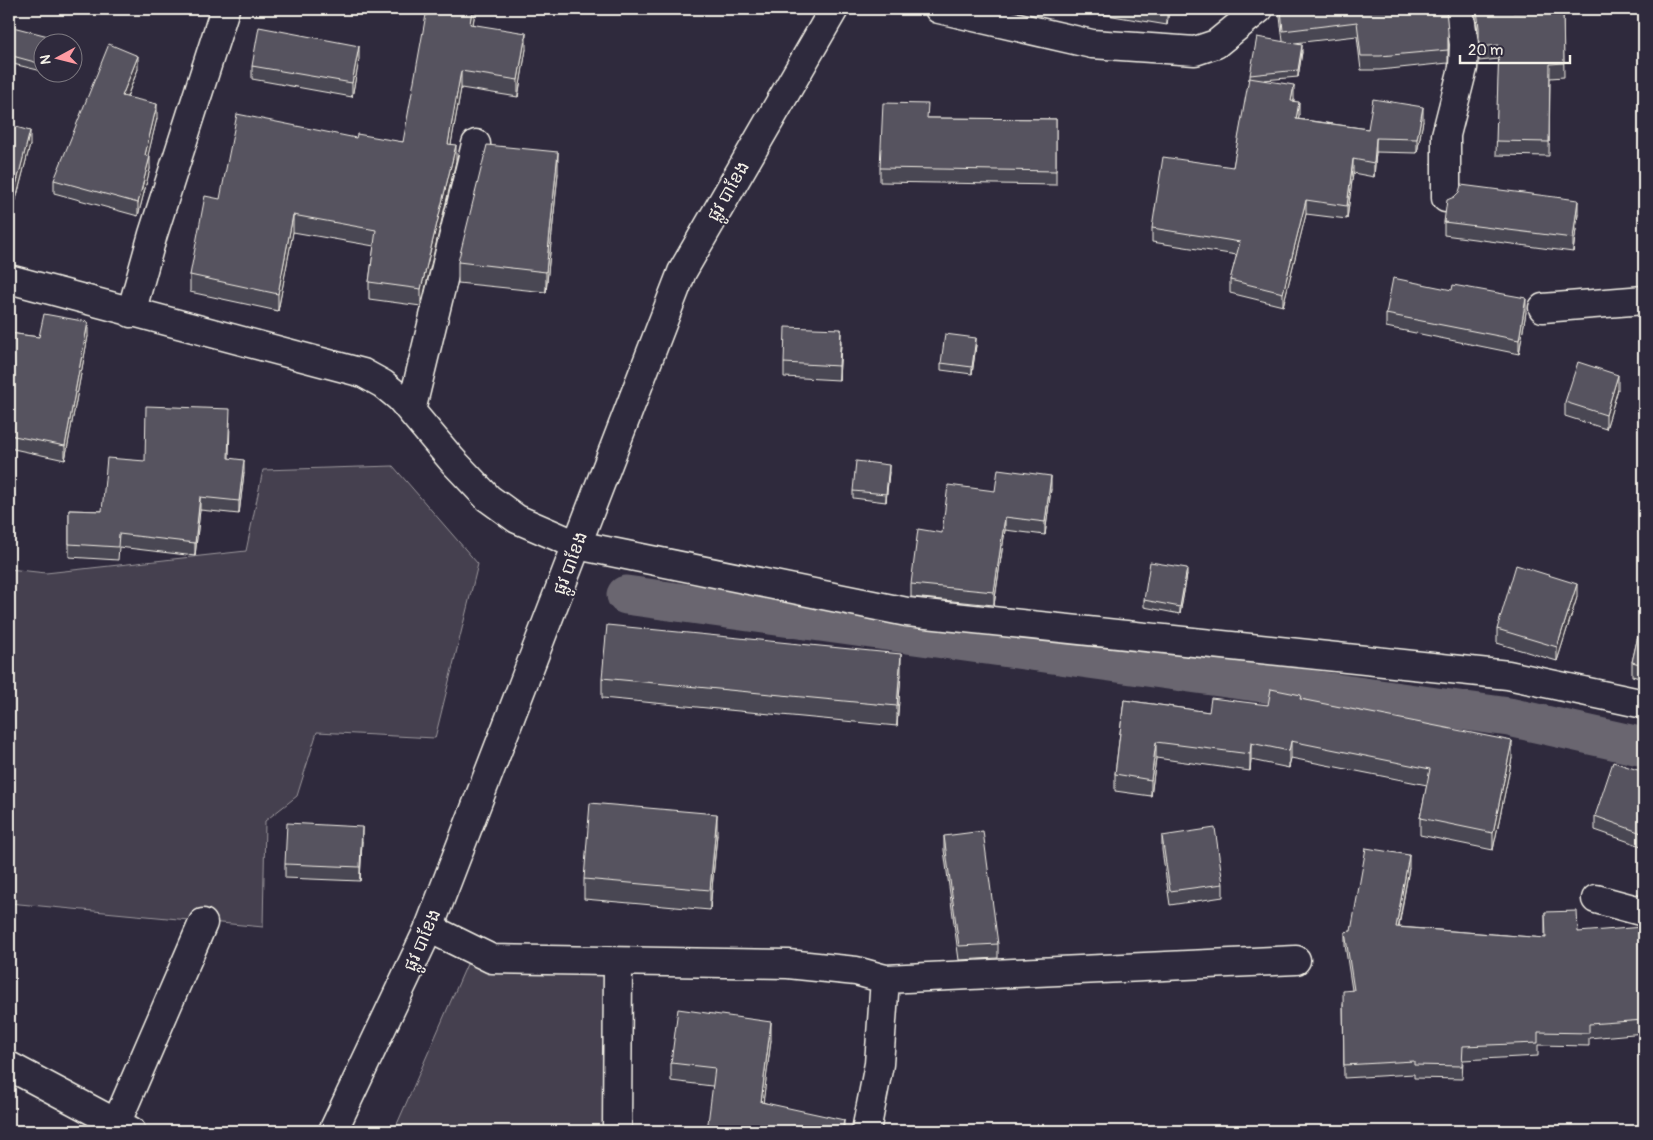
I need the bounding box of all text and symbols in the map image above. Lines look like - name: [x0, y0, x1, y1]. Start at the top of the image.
- north arrow: [32, 32, 82, 82]
- scale bar: [1460, 32, 1570, 64]
- text: 20 m: [1468, 41, 1503, 60]
- text: N: [37, 54, 55, 65]
- street label: ផ្លូវ បាខែង: [702, 157, 759, 228]
- street label: ផ្លូវ បាខែង: [548, 528, 597, 600]
- street label: ផ្លូវ បាខែង: [399, 905, 450, 977]

